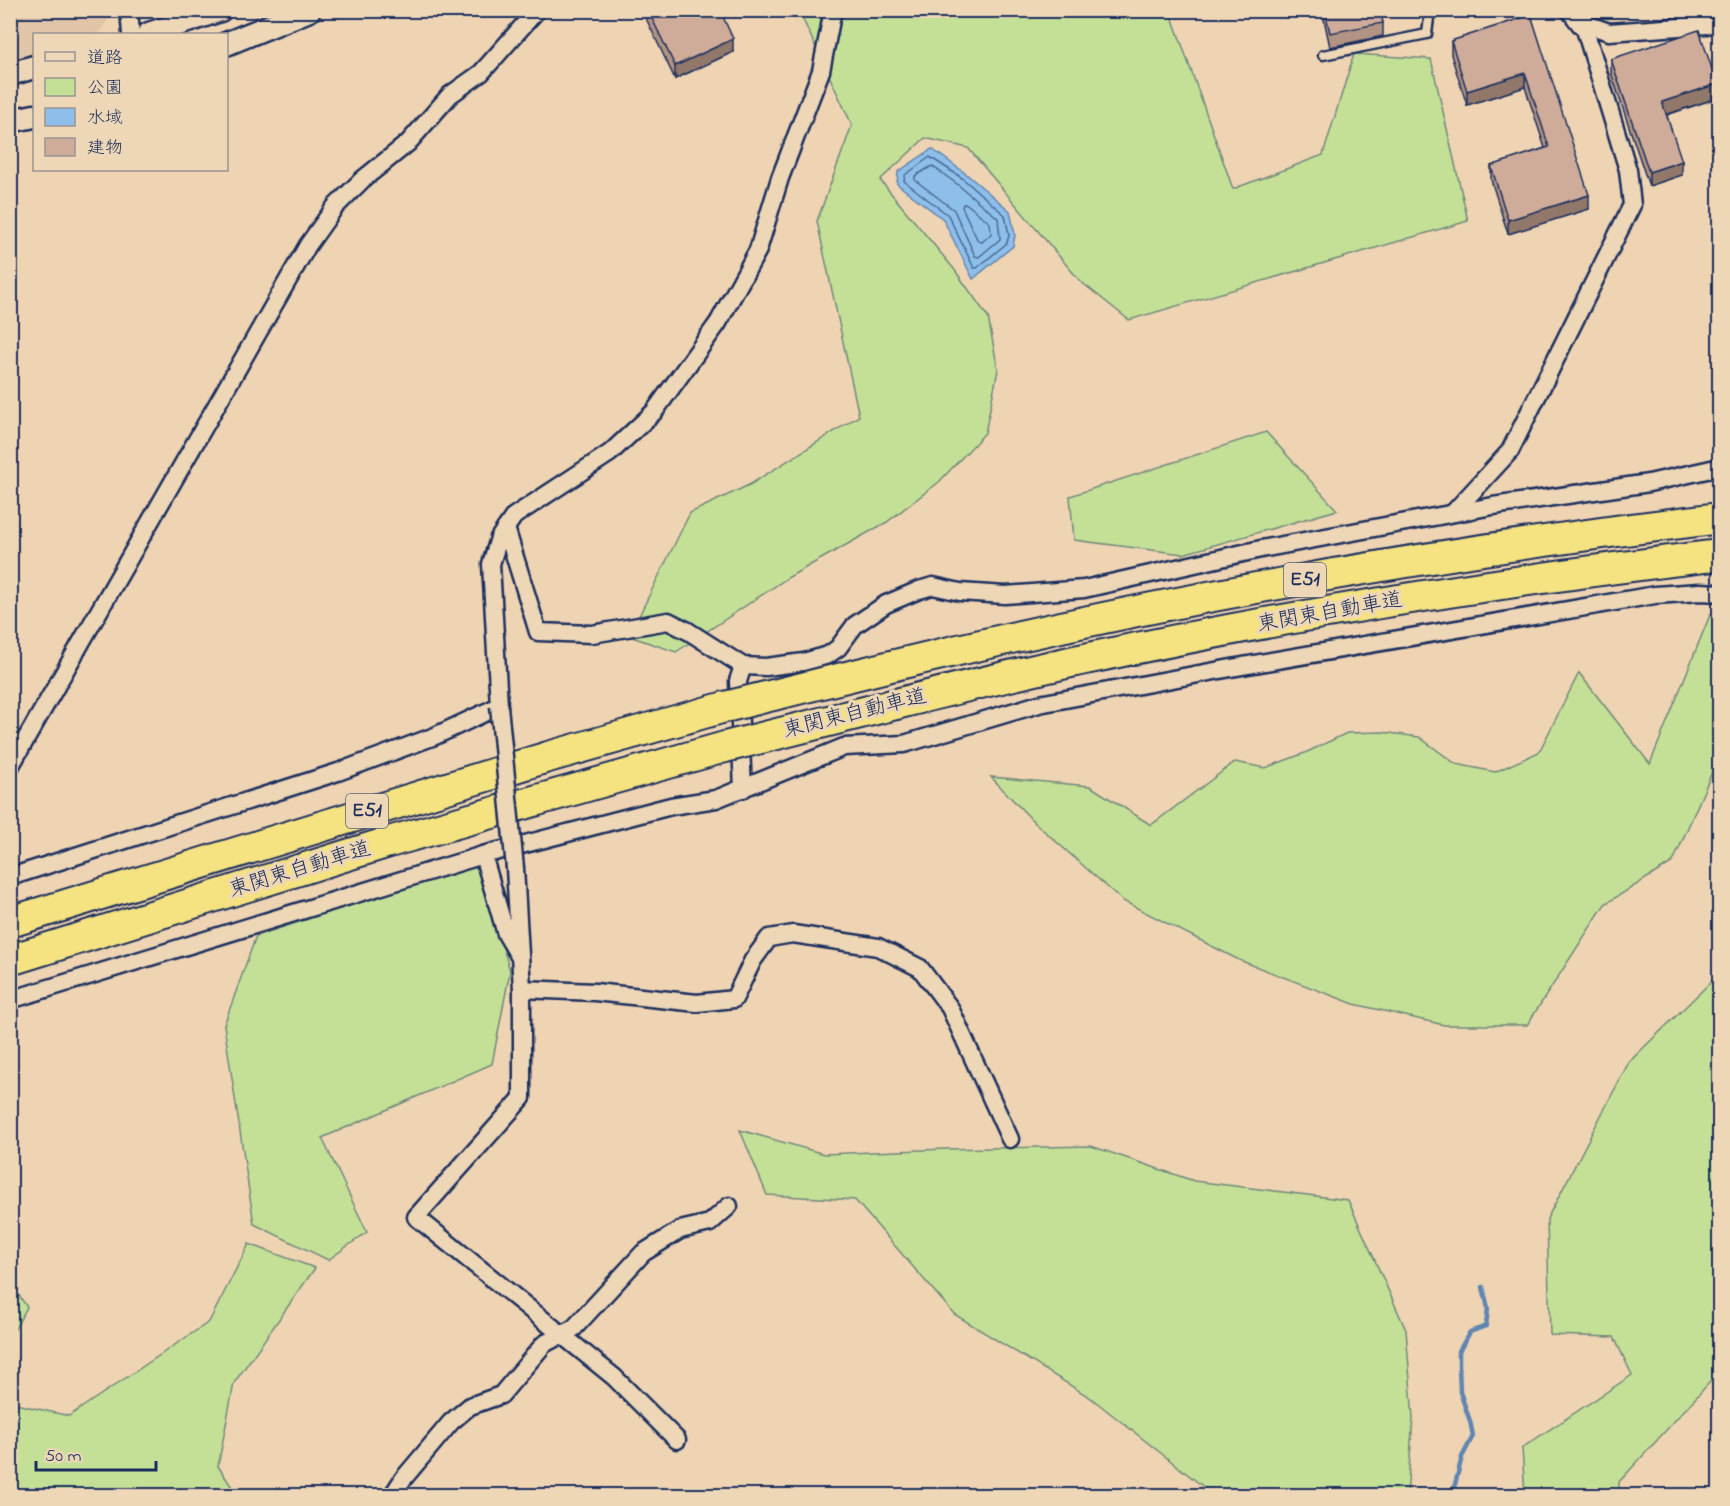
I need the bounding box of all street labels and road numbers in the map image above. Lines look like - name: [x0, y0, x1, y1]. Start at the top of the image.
- road number: E51: [1284, 563, 1326, 597]
- street label: 東関東自動車道: [1255, 585, 1405, 641]
- street label: 東関東自動車道: [780, 682, 930, 746]
- road number: E51: [346, 794, 388, 828]
- street label: 東関東自動車道: [225, 834, 375, 906]

